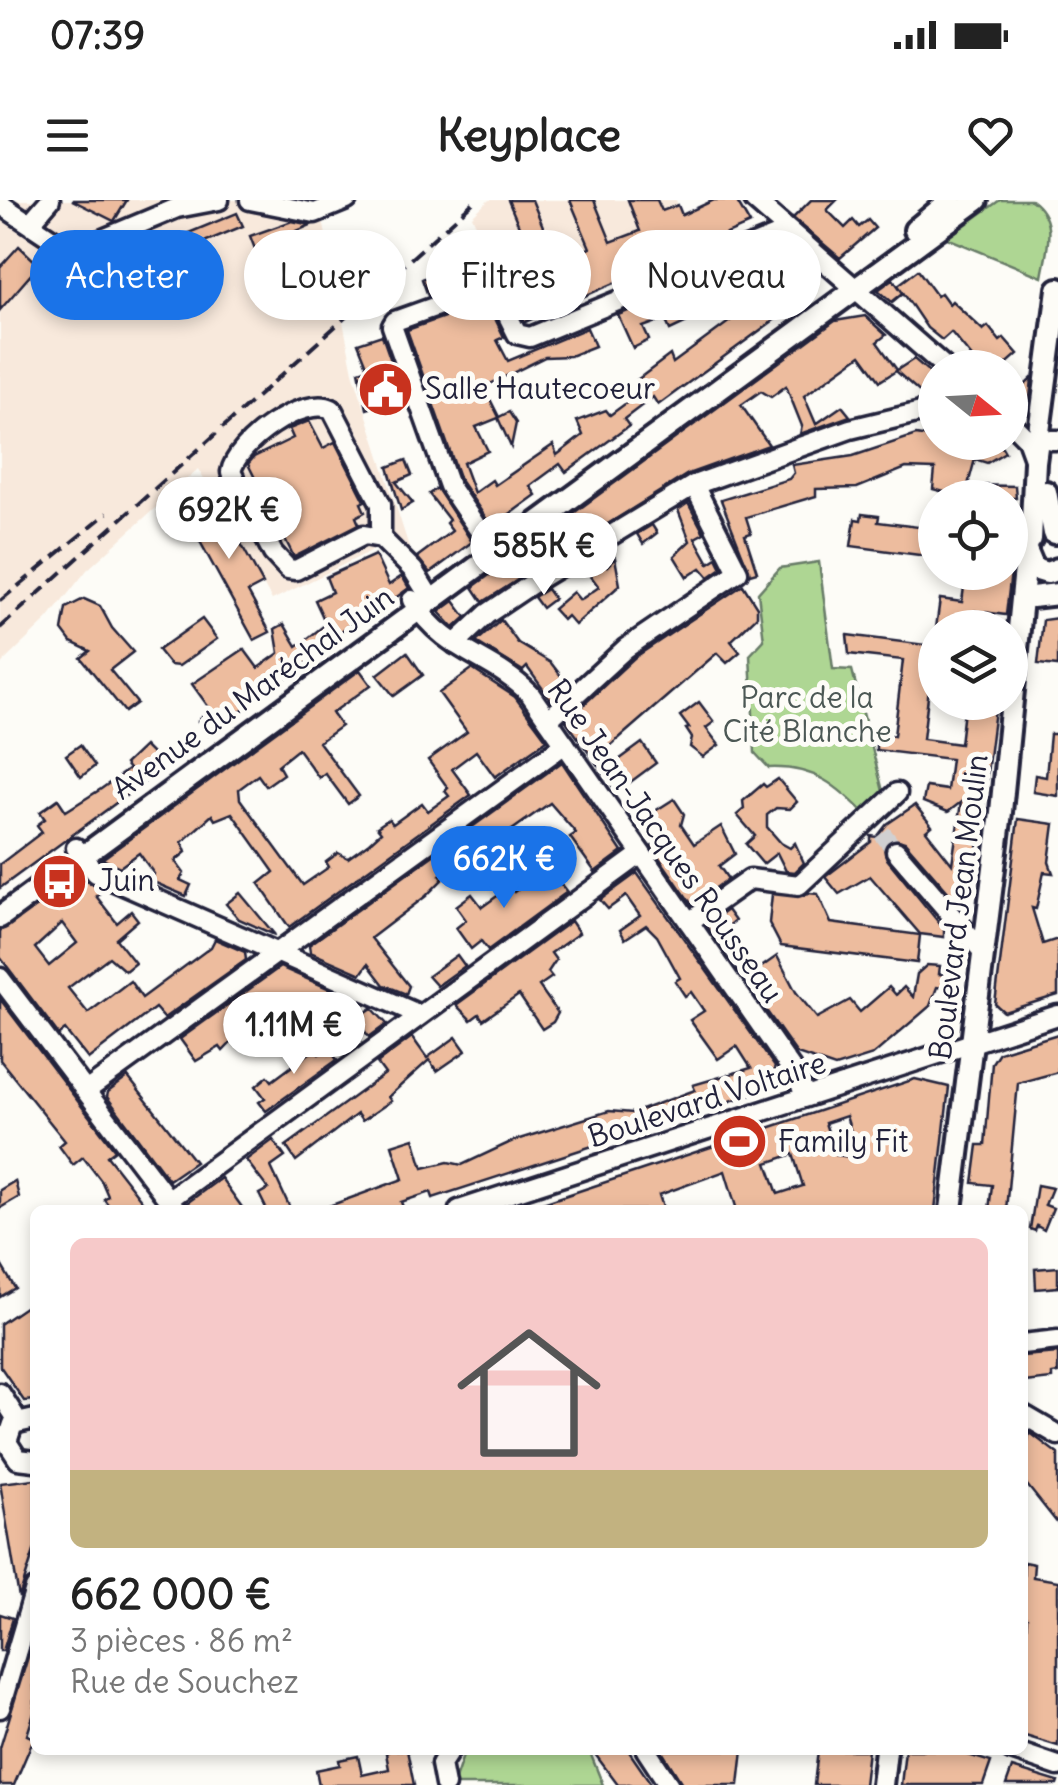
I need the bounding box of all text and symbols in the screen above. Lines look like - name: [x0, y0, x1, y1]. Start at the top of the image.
- text: 07:39: [50, 12, 145, 59]
- text: Keyplace: [437, 107, 621, 163]
- icon: menu: [40, 108, 95, 163]
- icon: heart: [963, 108, 1018, 163]
- chip: Acheter: [30, 230, 224, 320]
- chip: Louer: [244, 230, 406, 320]
- chip: Filtres: [426, 230, 591, 320]
- chip: Nouveau: [611, 230, 821, 320]
- north arrow: [918, 350, 1028, 460]
- map controls: [918, 350, 1028, 720]
- public building icon: Salle Hautecoeur: [356, 359, 416, 419]
- place label: Salle Hautecoeur: [425, 369, 655, 407]
- pin: 692K €: [148, 477, 310, 562]
- button: locate: [918, 480, 1028, 590]
- text: 692K €: [178, 489, 280, 530]
- pin: 585K €: [463, 513, 625, 598]
- text: 585K €: [492, 525, 596, 566]
- street label: Avenue du Maréchal Juin: [104, 577, 401, 807]
- button: layers: [918, 610, 1028, 720]
- street label: Rue Jean-Jacques Rousseau: [540, 671, 792, 1009]
- park label: Parc de la Cité Blanche: [722, 678, 892, 750]
- street label: Boulevard Jean Moulin: [920, 752, 996, 1062]
- pin: 662K €: [423, 826, 585, 911]
- text: 662K €: [453, 838, 555, 879]
- bus stop icon: Juin: [29, 851, 89, 911]
- place label: Juin: [98, 861, 155, 899]
- pin: 1.11M €: [202, 992, 386, 1077]
- text: 1.11M €: [245, 1004, 343, 1045]
- street label: Boulevard Voltaire: [583, 1043, 830, 1155]
- sports icon: Family Fit: [709, 1112, 769, 1172]
- place label: Family Fit: [778, 1122, 908, 1160]
- icon: home: [439, 1303, 619, 1483]
- text: 662 000 €: [70, 1568, 271, 1620]
- text: 3 pièces · 86 m²: [70, 1620, 293, 1661]
- text: Rue de Souchez: [70, 1661, 299, 1702]

